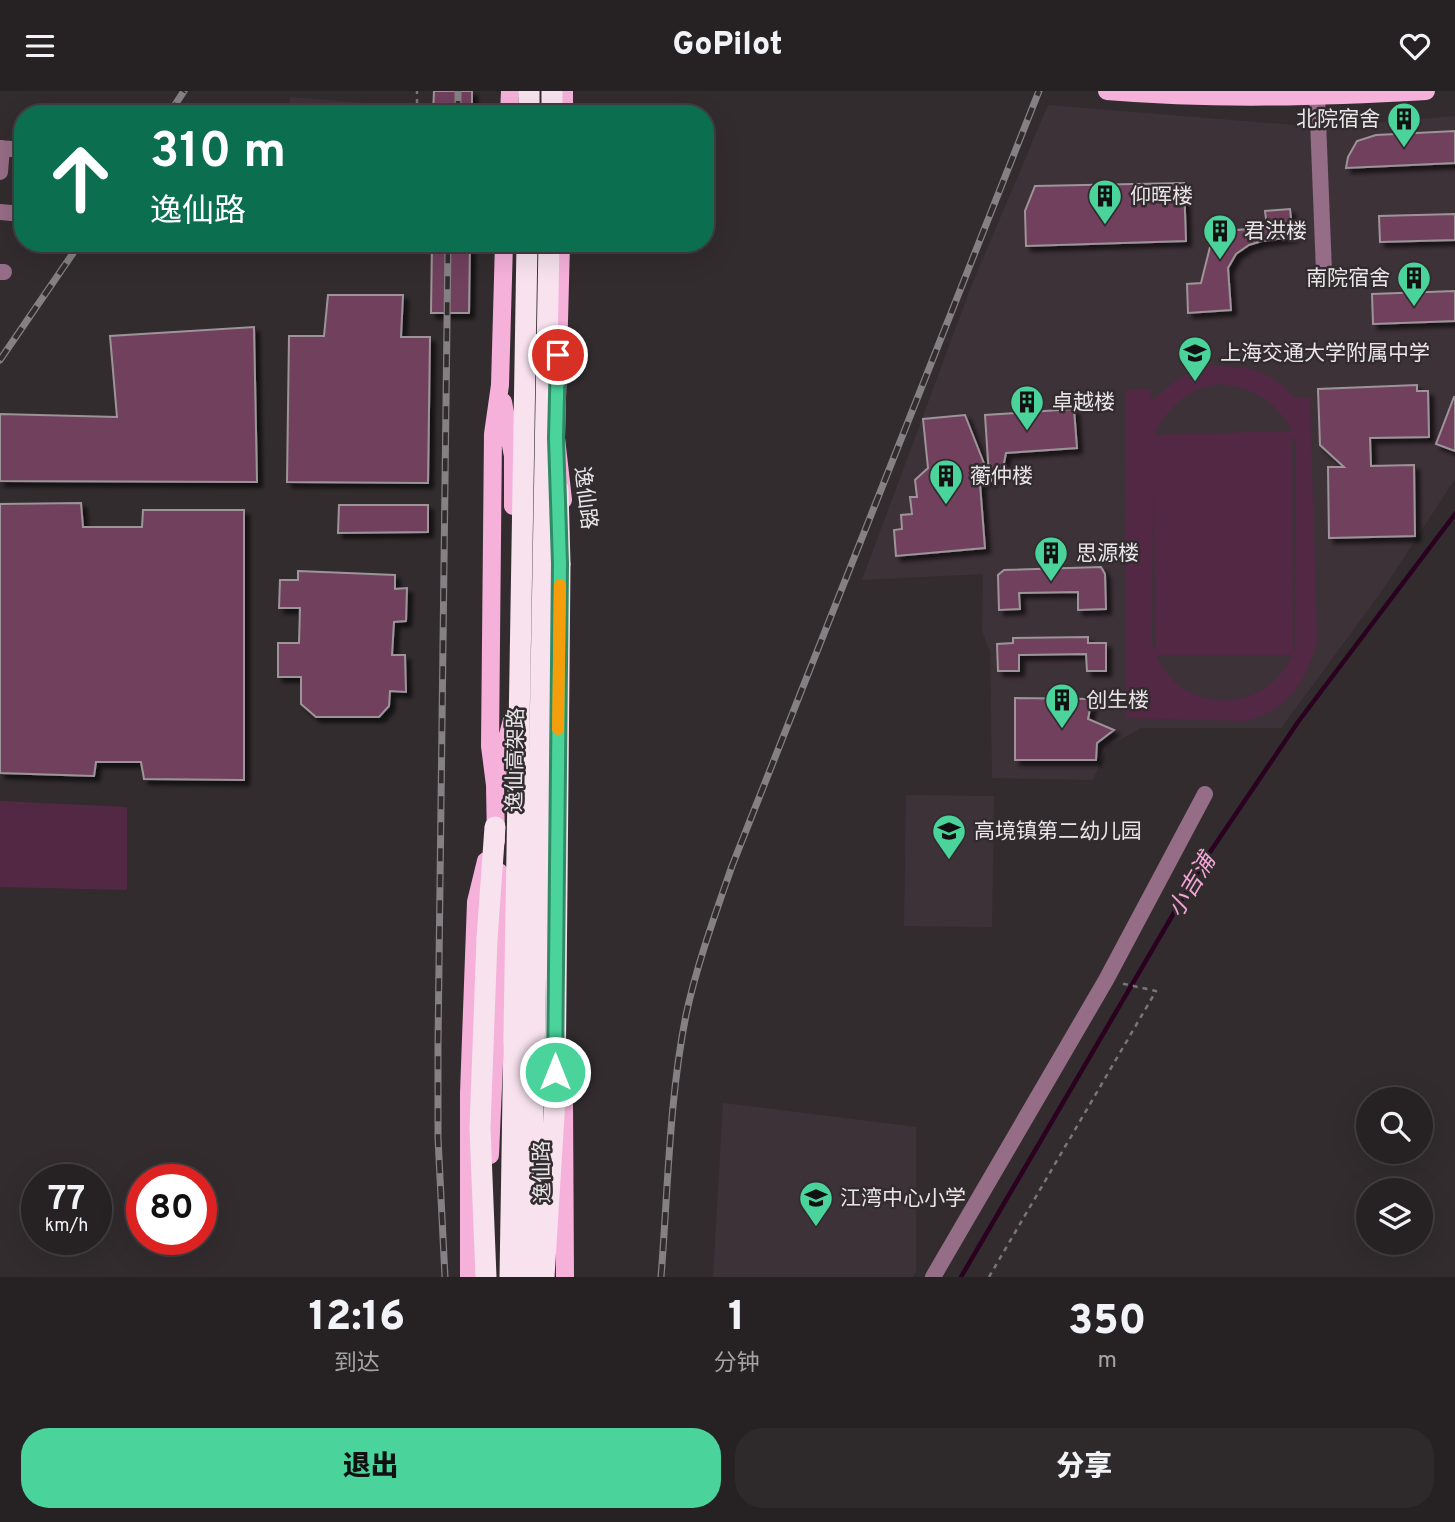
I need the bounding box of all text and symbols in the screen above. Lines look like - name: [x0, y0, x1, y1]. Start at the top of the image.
- text: GoPilot: [672, 26, 783, 66]
- icon: menu: [21, 27, 59, 65]
- icon: heart: [1396, 27, 1434, 65]
- building icon: 北院宿舍: [1385, 100, 1423, 149]
- place label: 北院宿舍: [1296, 107, 1380, 134]
- text: 310 m: [150, 123, 286, 185]
- icon: ahead: [35, 133, 126, 224]
- building icon: 仰晖楼: [1086, 177, 1124, 226]
- place label: 仰晖楼: [1130, 184, 1193, 211]
- text: 逸仙路: [150, 193, 246, 233]
- building icon: 君洪楼: [1201, 212, 1239, 261]
- place label: 君洪楼: [1244, 219, 1307, 246]
- building icon: 南院宿舍: [1395, 259, 1433, 308]
- place label: 南院宿舍: [1306, 266, 1390, 293]
- pin: [528, 325, 588, 385]
- school or university icon: 上海交通大学附属中学: [1176, 334, 1214, 383]
- icon: arrive: [539, 336, 577, 374]
- place label: 上海交通大学附属中学: [1220, 341, 1430, 368]
- building icon: 卓越楼: [1008, 383, 1046, 432]
- place label: 卓越楼: [1052, 390, 1115, 417]
- building icon: 蘅仲楼: [927, 457, 965, 506]
- place label: 蘅仲楼: [970, 464, 1033, 491]
- street label: 逸仙路: [567, 465, 602, 531]
- building icon: 思源楼: [1032, 534, 1070, 583]
- place label: 思源楼: [1076, 541, 1139, 568]
- building icon: 创生楼: [1043, 681, 1081, 730]
- place label: 创生楼: [1086, 688, 1149, 715]
- street label: 逸仙高架路: [502, 707, 531, 813]
- school or university icon: 高境镇第二幼儿园: [930, 812, 968, 861]
- place label: 高境镇第二幼儿园: [974, 819, 1142, 846]
- water label: 小吉浦: [1163, 846, 1225, 923]
- position arrow: [518, 1035, 592, 1109]
- map controls: [1356, 1087, 1433, 1255]
- button: search: [1356, 1087, 1433, 1164]
- street label: 逸仙路: [529, 1140, 558, 1204]
- speed limit sign: 80: [126, 1164, 217, 1255]
- text: 77: [48, 1178, 85, 1222]
- button: layers: [1356, 1178, 1433, 1255]
- school or university icon: 江湾中心小学: [797, 1179, 835, 1228]
- place label: 江湾中心小学: [840, 1186, 966, 1213]
- text: km/h: [45, 1215, 88, 1238]
- text: 12:16: [309, 1292, 405, 1345]
- text: 1: [728, 1292, 745, 1345]
- text: 350: [1068, 1296, 1146, 1349]
- text: m: [1097, 1347, 1117, 1376]
- text: 到达: [334, 1350, 380, 1379]
- text: 分钟: [714, 1350, 760, 1379]
- button: 退出: [21, 1428, 721, 1508]
- button: 分享: [735, 1428, 1434, 1508]

